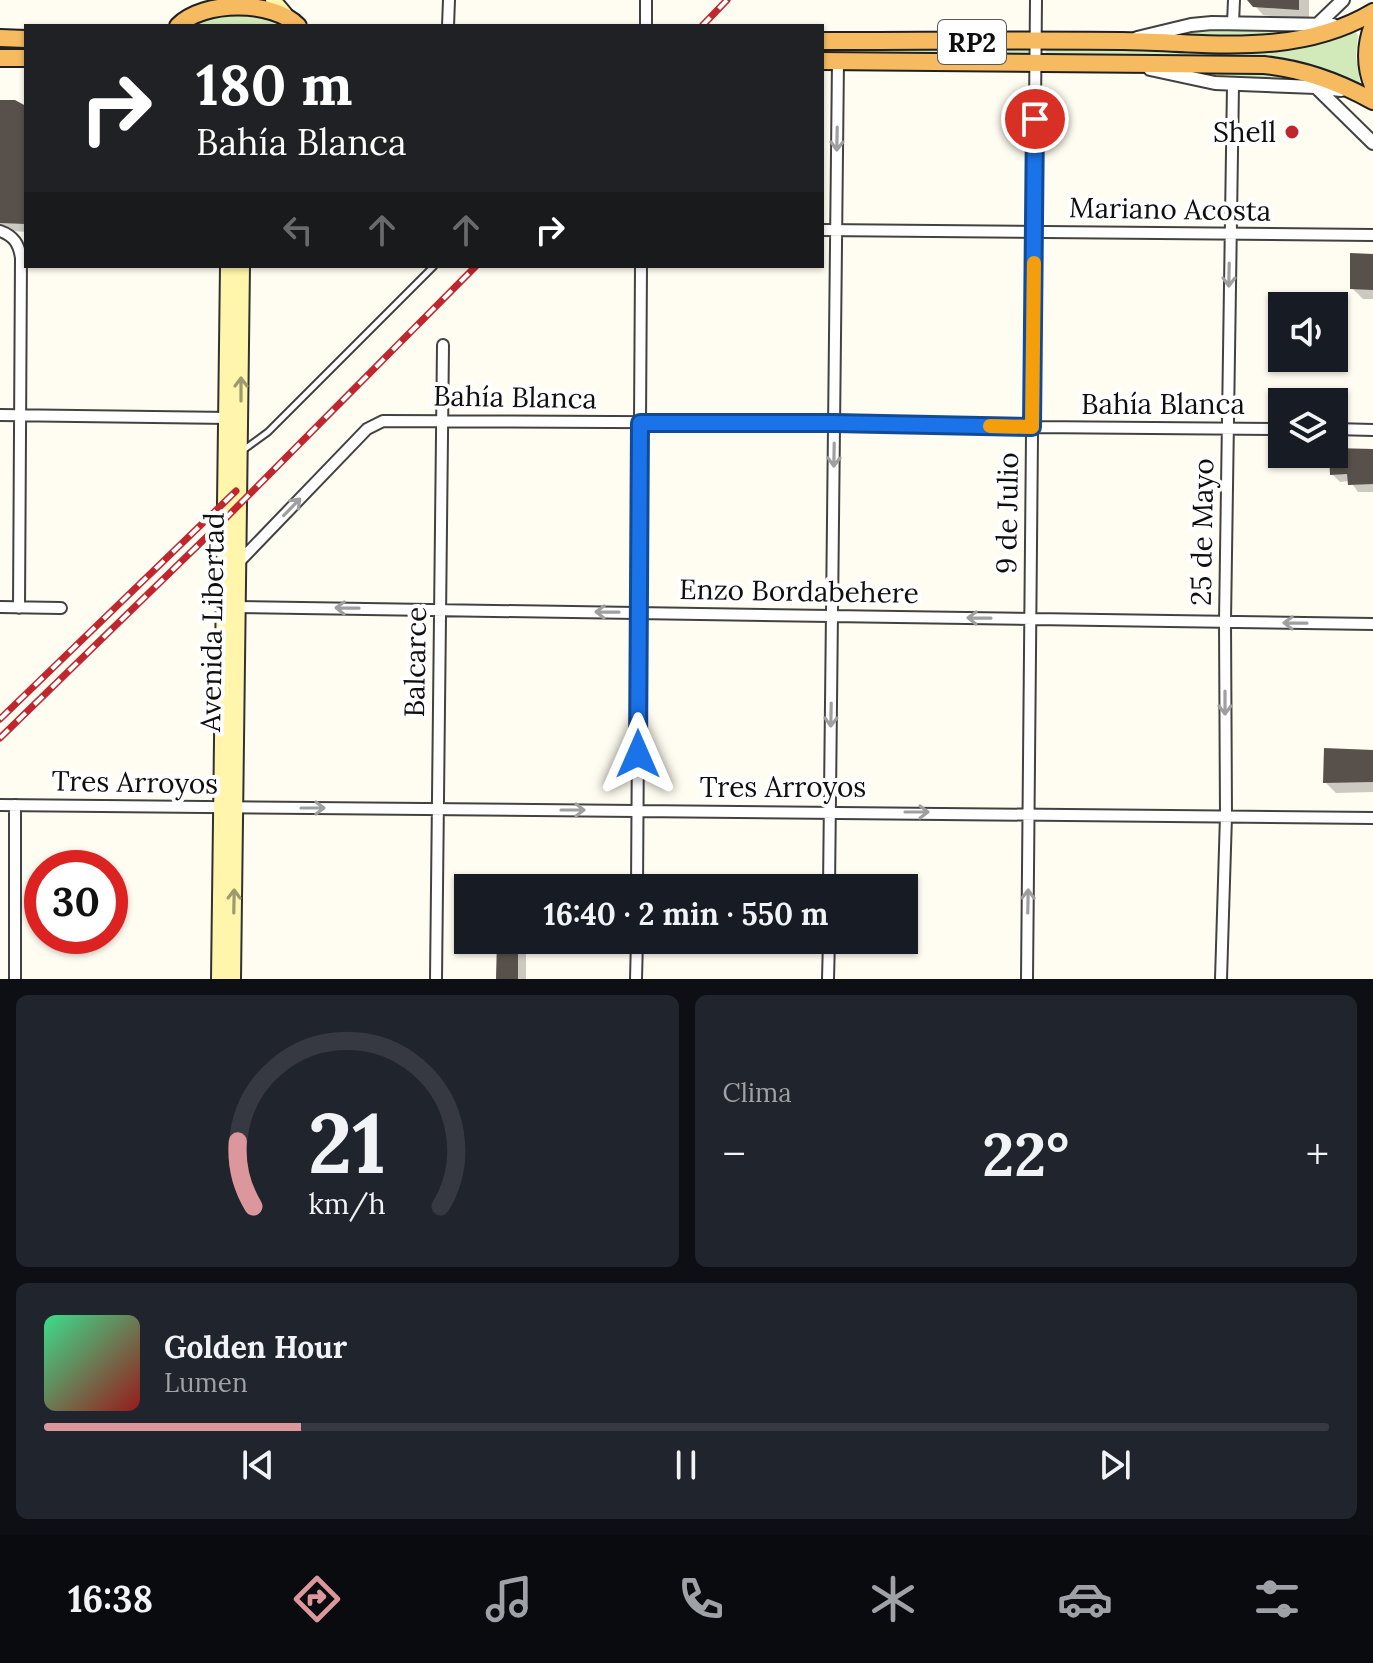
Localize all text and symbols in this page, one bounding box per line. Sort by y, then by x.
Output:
road number: RP2 [938,20,1006,64]
text: 180 m [196,49,353,120]
icon: right [64,56,168,160]
pin [1001,85,1069,153]
icon: arrive [1013,97,1057,141]
place label: Shell [1213,114,1276,150]
text: Bahía Blanca [196,119,407,165]
marker: Shell [1283,123,1301,141]
one-way arrow [829,125,845,152]
street label: Mariano Acosta [1069,189,1271,229]
icon: left [276,208,320,252]
icon: ahead [360,208,404,252]
icon: ahead [444,208,488,252]
icon: right [528,208,572,252]
one-way arrow [1221,261,1237,288]
map controls [1268,292,1348,468]
button: sound [1268,292,1348,372]
one-way arrow [234,376,249,403]
street label: Bahía Blanca [433,378,597,416]
street label: Bahía Blanca [1081,386,1245,422]
button: layers [1268,388,1348,468]
one-way arrow [826,441,841,468]
street label: 9 de Julio [988,452,1026,574]
street label: 25 de Mayo [1183,458,1221,606]
one-way arrow [282,498,301,517]
street label: Avenida Libertad [192,512,232,733]
street label: Enzo Bordabehere [679,571,919,611]
one-way arrow [334,600,361,616]
one-way arrow [594,604,621,620]
street label: Balcarce [396,606,434,718]
one-way arrow [966,610,993,625]
one-way arrow [1282,615,1309,630]
one-way arrow [1217,689,1233,716]
one-way arrow [823,701,839,728]
position arrow [596,712,680,796]
street label: Tres Arroyos [51,763,219,801]
street label: Tres Arroyos [700,769,866,805]
one-way arrow [299,800,326,815]
one-way arrow [559,802,586,817]
one-way arrow [903,804,930,820]
speed limit sign: 30 [24,850,128,954]
one-way arrow [226,888,242,915]
one-way arrow [1020,888,1035,915]
text: 16:40 · 2 min · 550 m [544,895,828,933]
text: Clima [723,1076,792,1109]
text: 21 [308,1089,386,1196]
text: 22° [982,1116,1069,1192]
text: − [723,1126,746,1182]
text: + [1306,1126,1329,1182]
text: km/h [309,1185,386,1222]
text: Golden Hour [164,1328,347,1366]
text: Lumen [164,1366,248,1399]
icon: previous [236,1443,280,1487]
icon: pause [664,1443,708,1487]
icon: next [1093,1443,1137,1487]
icon: directions [289,1571,345,1627]
icon: music [481,1571,537,1627]
icon: phone [673,1571,729,1627]
icon: climate [865,1571,921,1627]
icon: car [1057,1571,1113,1627]
icon: filters [1249,1571,1305,1627]
text: 16:38 [68,1576,153,1622]

